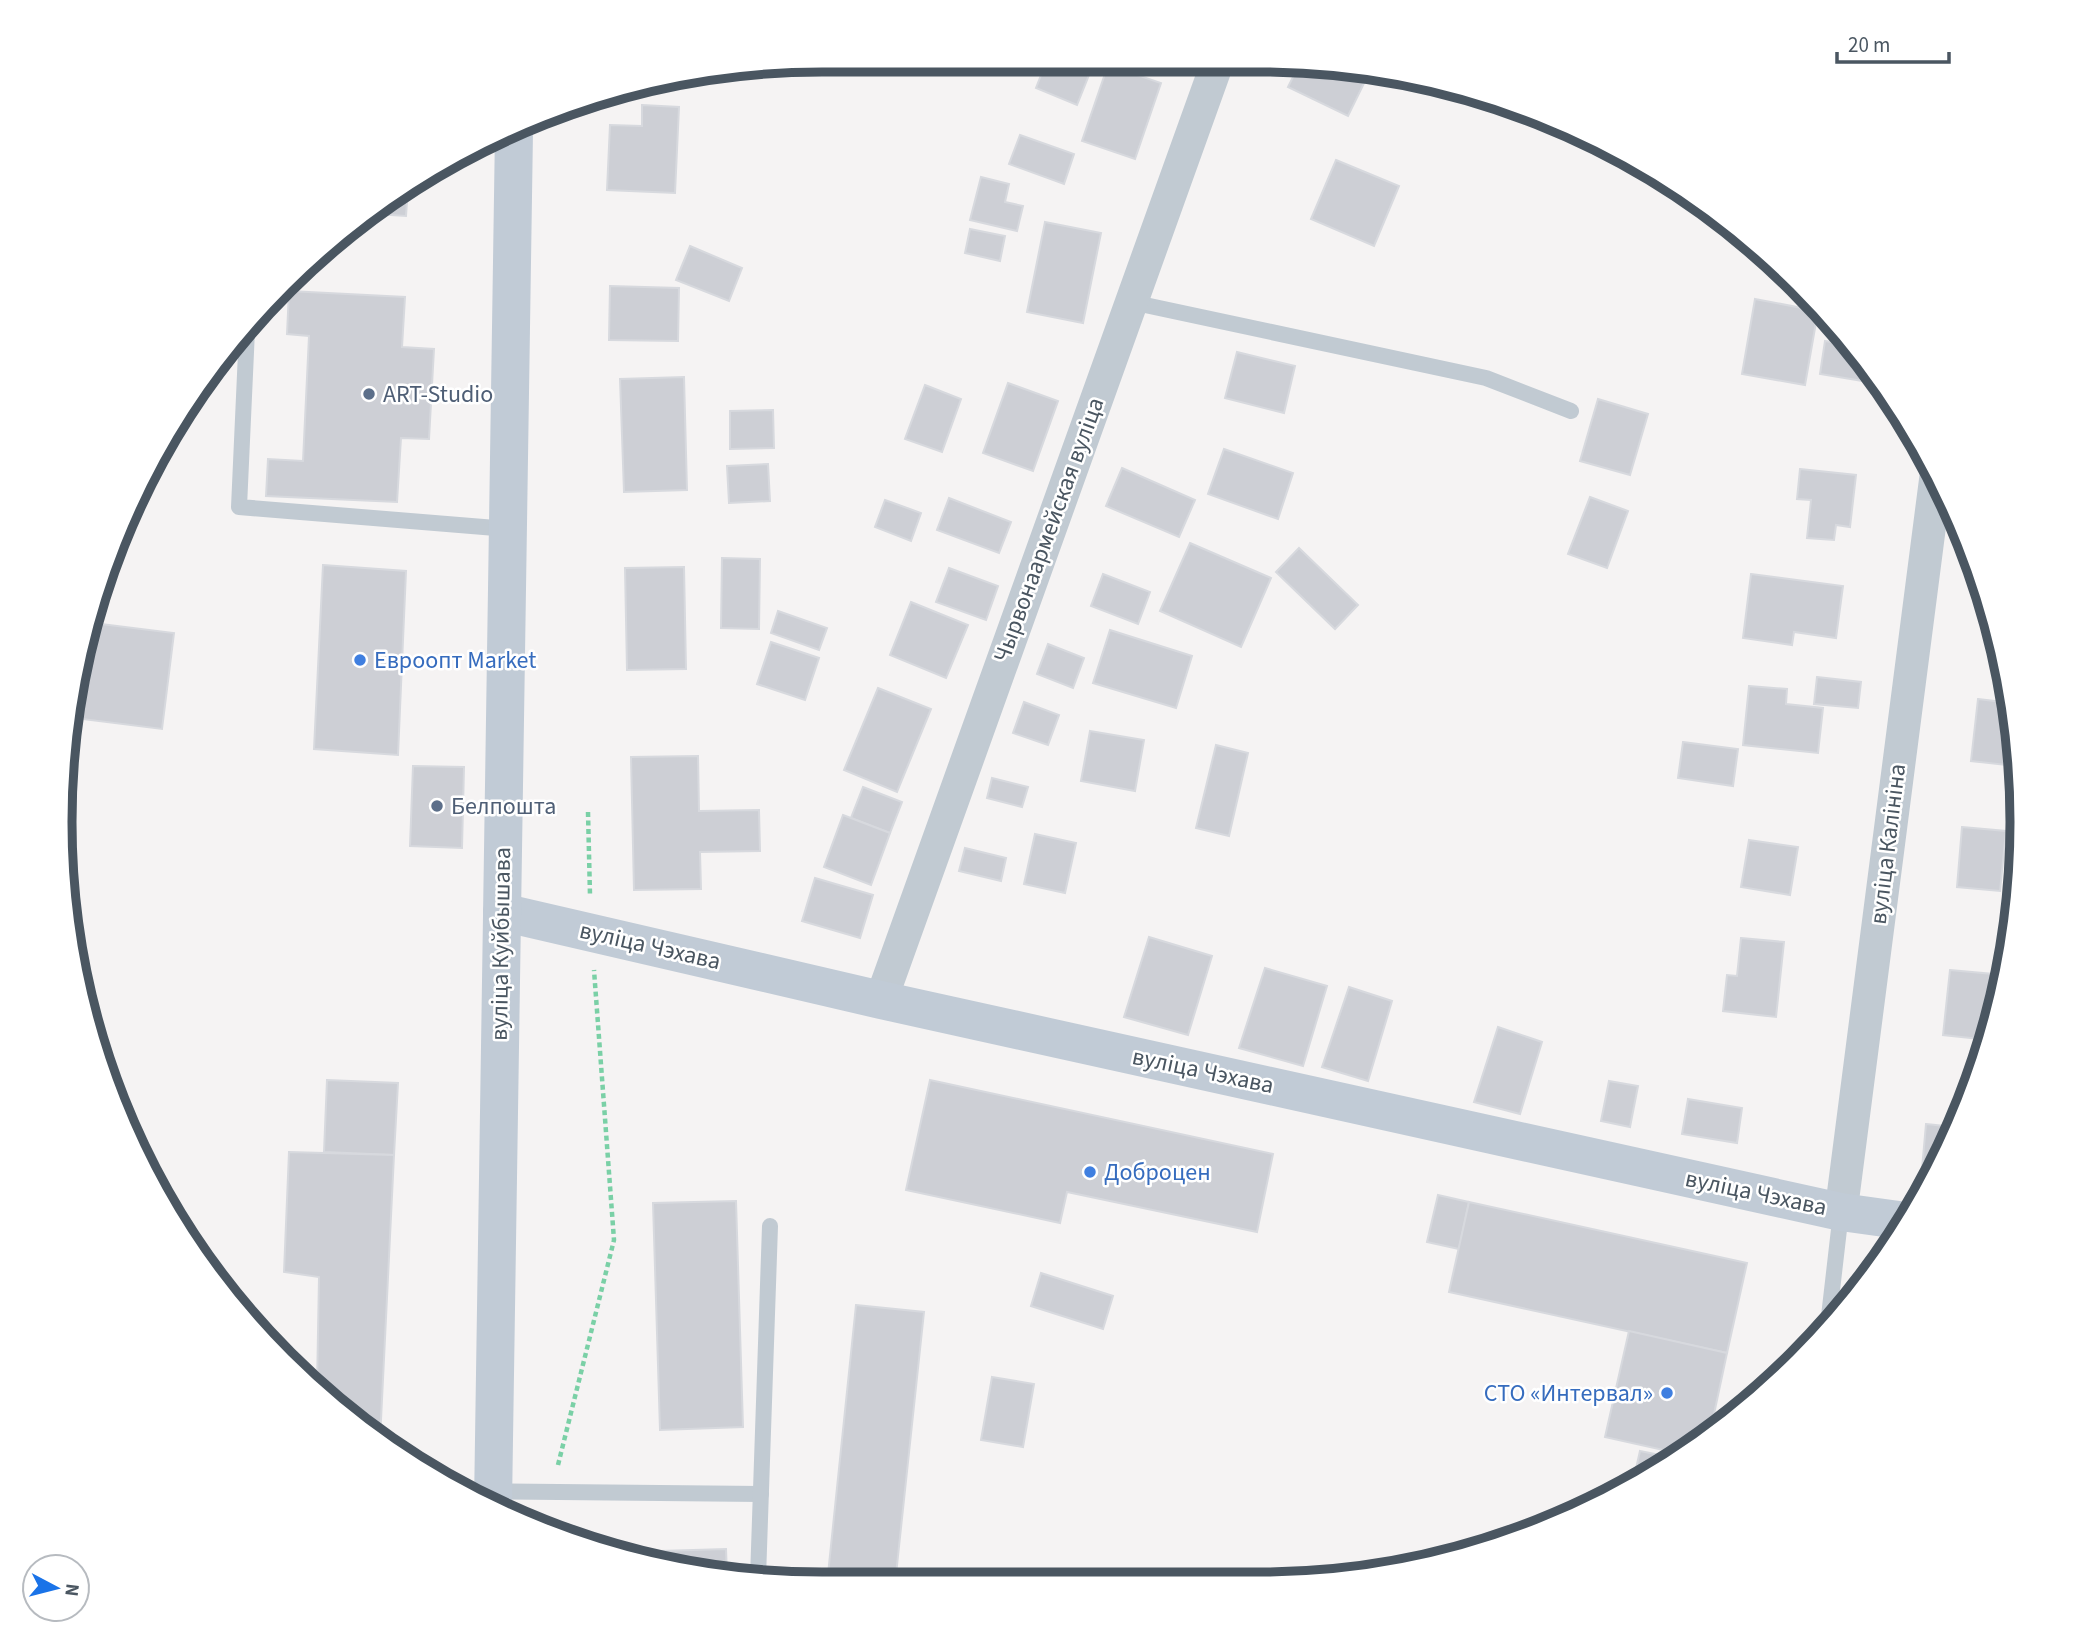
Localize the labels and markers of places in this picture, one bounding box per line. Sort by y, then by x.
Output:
place label: ART-Studio [383,377,493,412]
marker: ART-Studio [361,386,377,402]
place label: Евроопт Market [374,643,536,678]
marker: Евроопт Market [352,652,368,668]
place label: Белпошта [451,789,556,824]
marker: Белпошта [429,798,445,814]
place label: Доброцен [1104,1155,1211,1190]
marker: Доброцен [1082,1164,1098,1180]
place label: СТО «Интервал» [1484,1376,1653,1411]
marker: СТО «Интервал» [1659,1385,1675,1401]

